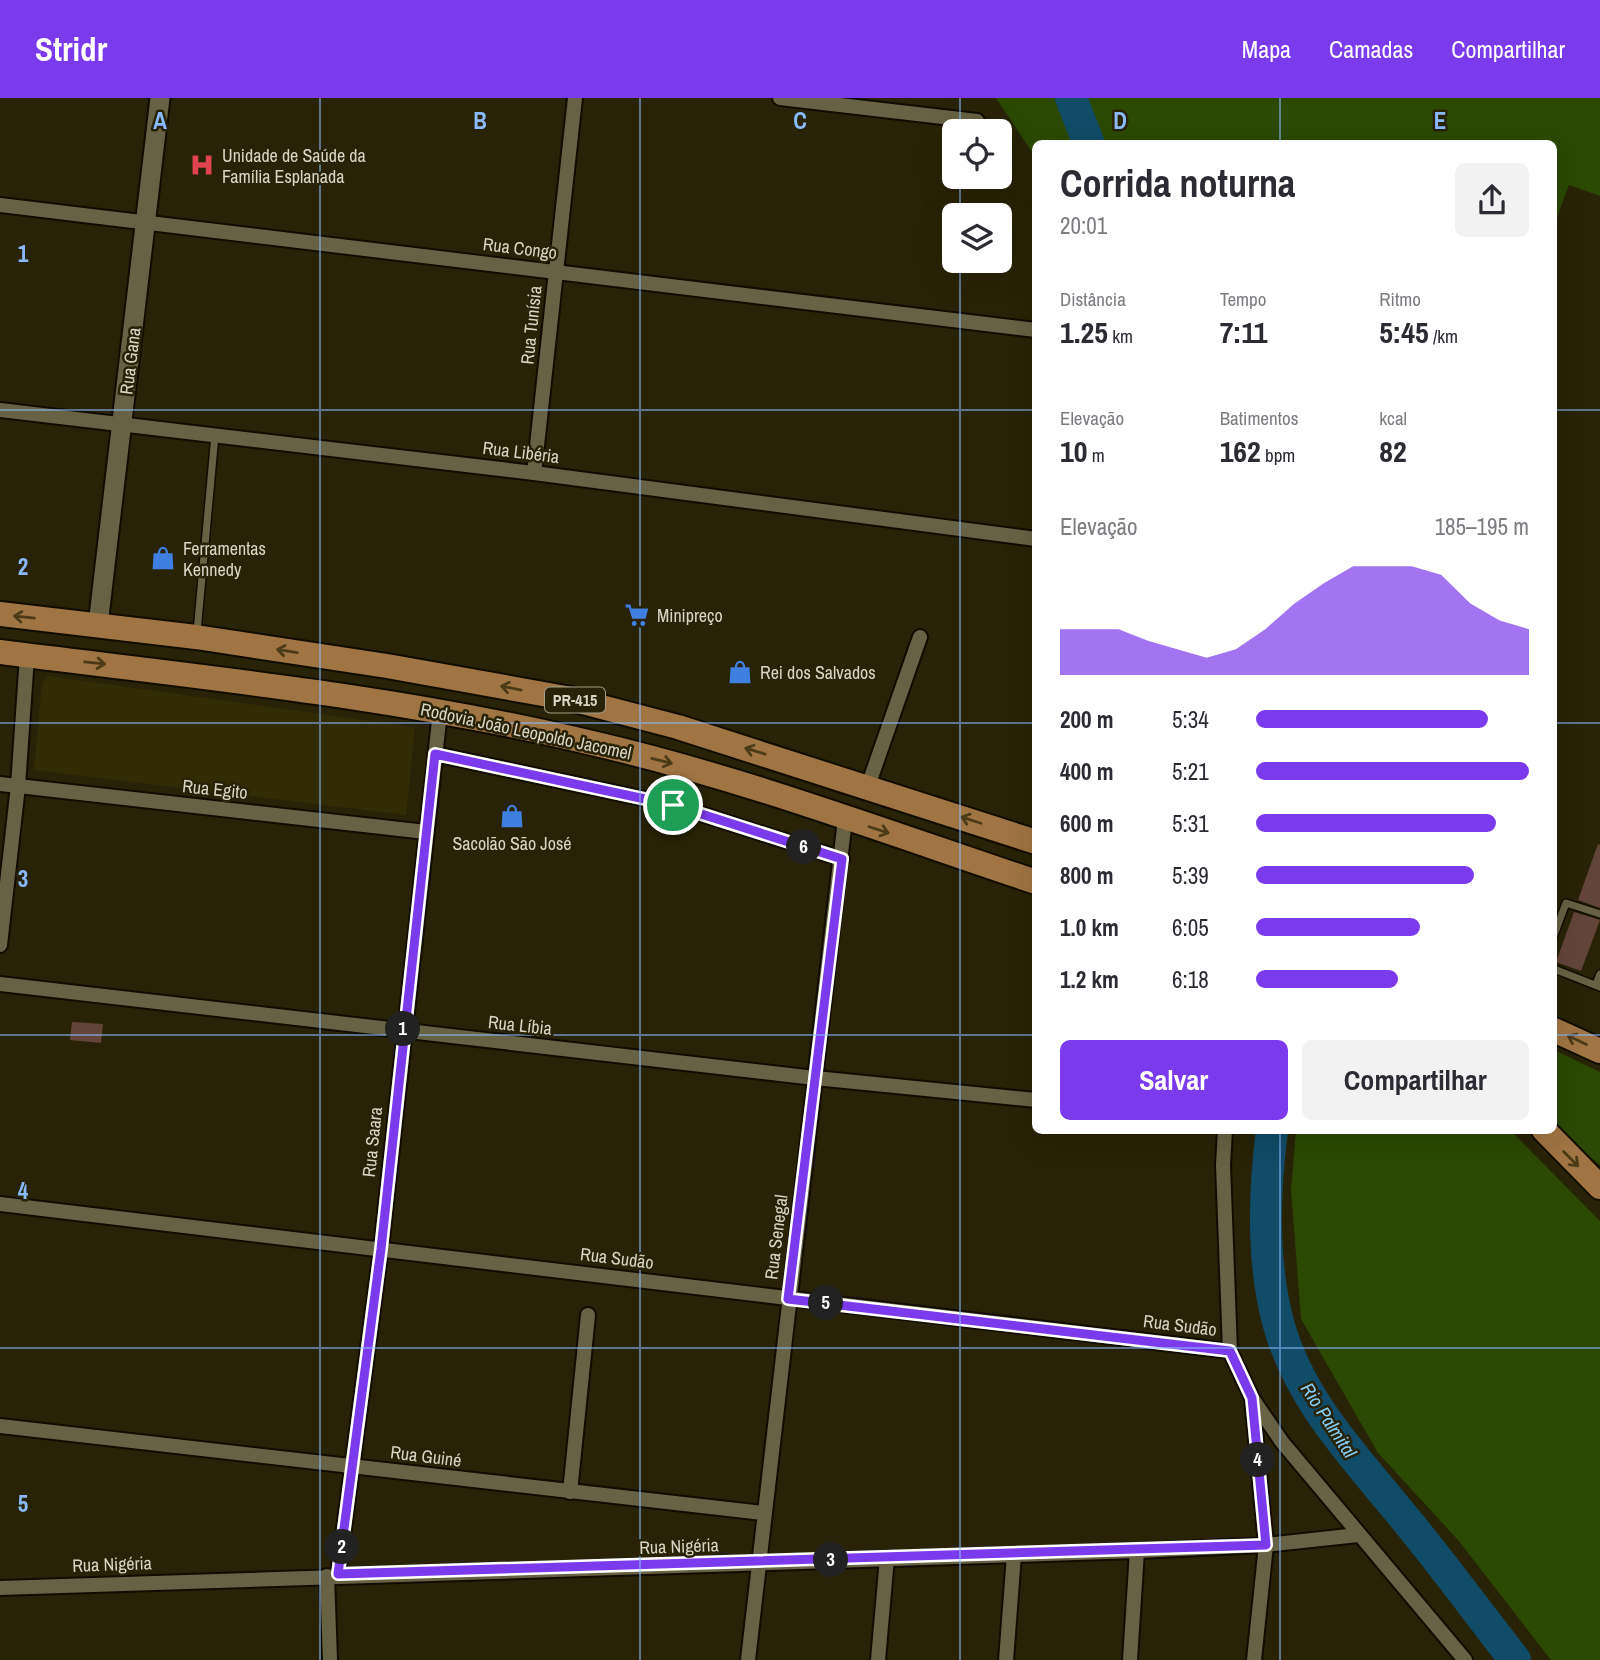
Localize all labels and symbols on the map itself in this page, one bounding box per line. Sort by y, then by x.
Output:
text: A [153,105,167,136]
text: B [473,105,487,136]
text: C [793,105,807,136]
text: D [1113,105,1127,136]
text: E [1434,105,1446,136]
place label: Unidade de Saúde da Família Esplanada [222,143,366,189]
hospital icon: Unidade de Saúde da Família Esplanada [188,151,216,179]
street label: Rua Congo [481,231,559,265]
text: 1 [18,238,29,269]
street label: Rua Tunísia [514,284,548,366]
street label: Rua Gana [113,326,147,396]
street label: Rua Libéria [481,435,561,469]
place label: Ferramentas Kennedy [183,536,266,582]
shop icon: Ferramentas Kennedy [149,544,177,572]
text: 2 [18,551,28,582]
supermarket icon: Minipreço [623,601,651,629]
place label: Minipreço [657,603,723,628]
one-way arrow [14,610,36,623]
one-way arrow [276,644,298,657]
one-way arrow [83,657,105,670]
shop icon: Rei dos Salvados [726,658,754,686]
place label: Rei dos Salvados [760,660,876,685]
one-way arrow [500,681,523,694]
road number: PR-415 [545,688,605,712]
street label: Rodovia João Leopoldo Jacomel [418,696,634,766]
one-way arrow [744,743,766,756]
one-way arrow [650,755,673,768]
street label: Rua Egito [181,773,249,805]
pin [643,775,703,835]
shop icon: Sacolão São José [498,802,526,830]
one-way arrow [961,813,983,826]
one-way arrow [867,825,889,837]
pin: 6 [786,830,822,864]
place label: Sacolão São José [453,831,571,856]
text: 3 [18,863,28,894]
street label: Rua Líbia [487,1009,553,1041]
pin: 1 [386,1012,420,1046]
one-way arrow [1567,1033,1588,1046]
street label: Rua Saara [356,1106,388,1178]
one-way arrow [1563,1151,1580,1168]
text: 4 [18,1175,29,1206]
street label: Rua Senegal [758,1193,794,1281]
street label: Rua Sudão [579,1241,655,1275]
pin: 5 [808,1286,844,1320]
street label: Rua Sudão [1142,1308,1218,1342]
water label: Rio Palmital [1295,1377,1363,1463]
street label: Rua Guiné [389,1439,463,1473]
pin: 4 [1240,1442,1276,1478]
text: 5 [18,1488,28,1519]
pin: 2 [324,1530,360,1564]
street label: Rua Nigéria [639,1532,719,1560]
pin: 3 [814,1542,848,1578]
street label: Rua Nigéria [72,1550,152,1578]

